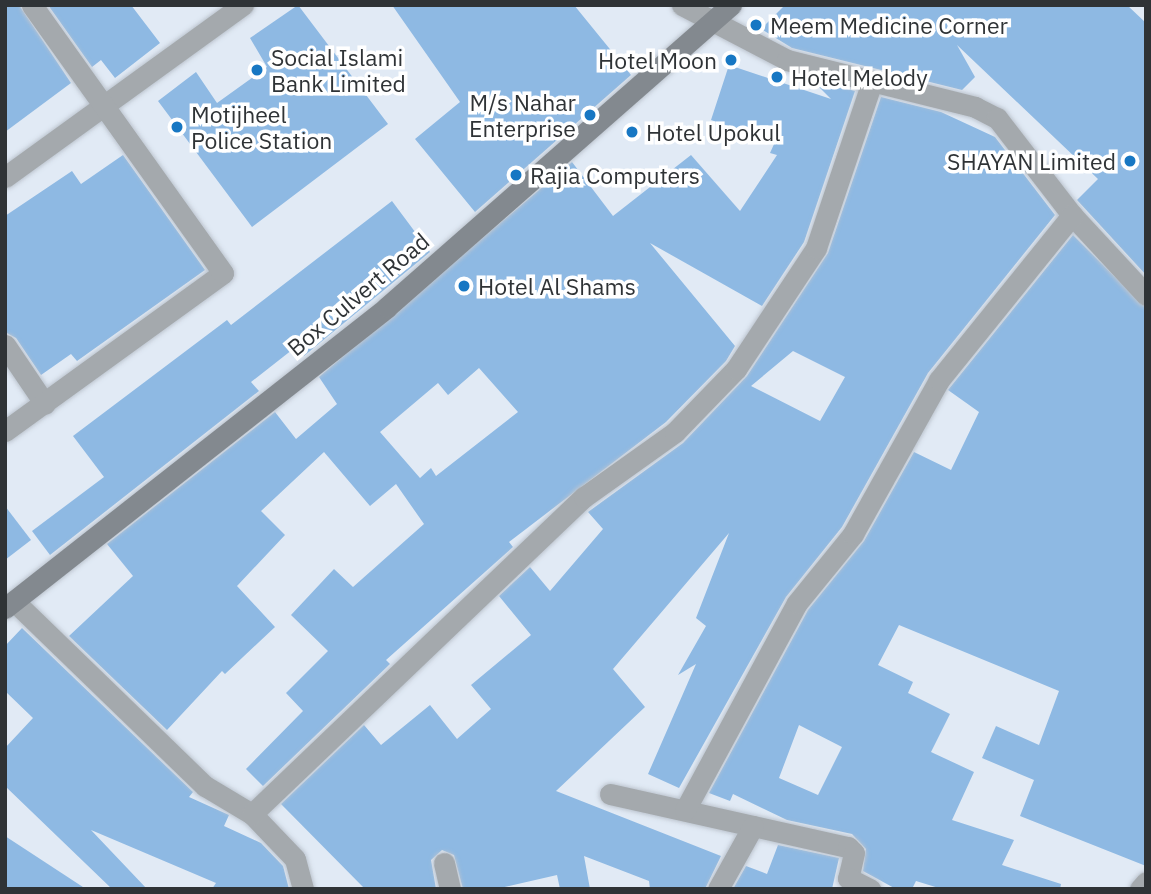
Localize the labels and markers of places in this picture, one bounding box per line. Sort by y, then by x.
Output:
place label: Meem Medicine Corner [770,11,1008,39]
marker: Meem Medicine Corner [748,17,764,33]
place label: Social Islami Bank Limited [271,43,406,97]
place label: Hotel Moon [598,46,717,74]
marker: Hotel Moon [723,52,739,68]
marker: Social Islami Bank Limited [249,62,265,78]
place label: Hotel Melody [791,63,928,91]
marker: Hotel Melody [769,69,785,85]
place label: M/s Nahar Enterprise [469,88,576,142]
place label: Motijheel Police Station [191,100,332,154]
marker: M/s Nahar Enterprise [582,107,598,123]
place label: Hotel Upokul [646,118,780,146]
marker: Motijheel Police Station [169,119,185,135]
marker: Hotel Upokul [624,124,640,140]
place label: SHAYAN Limited [947,147,1116,175]
marker: SHAYAN Limited [1122,153,1138,169]
place label: Rajia Computers [530,161,700,189]
marker: Rajia Computers [508,167,524,183]
place label: Hotel Al Shams [478,272,636,300]
marker: Hotel Al Shams [456,278,472,294]

